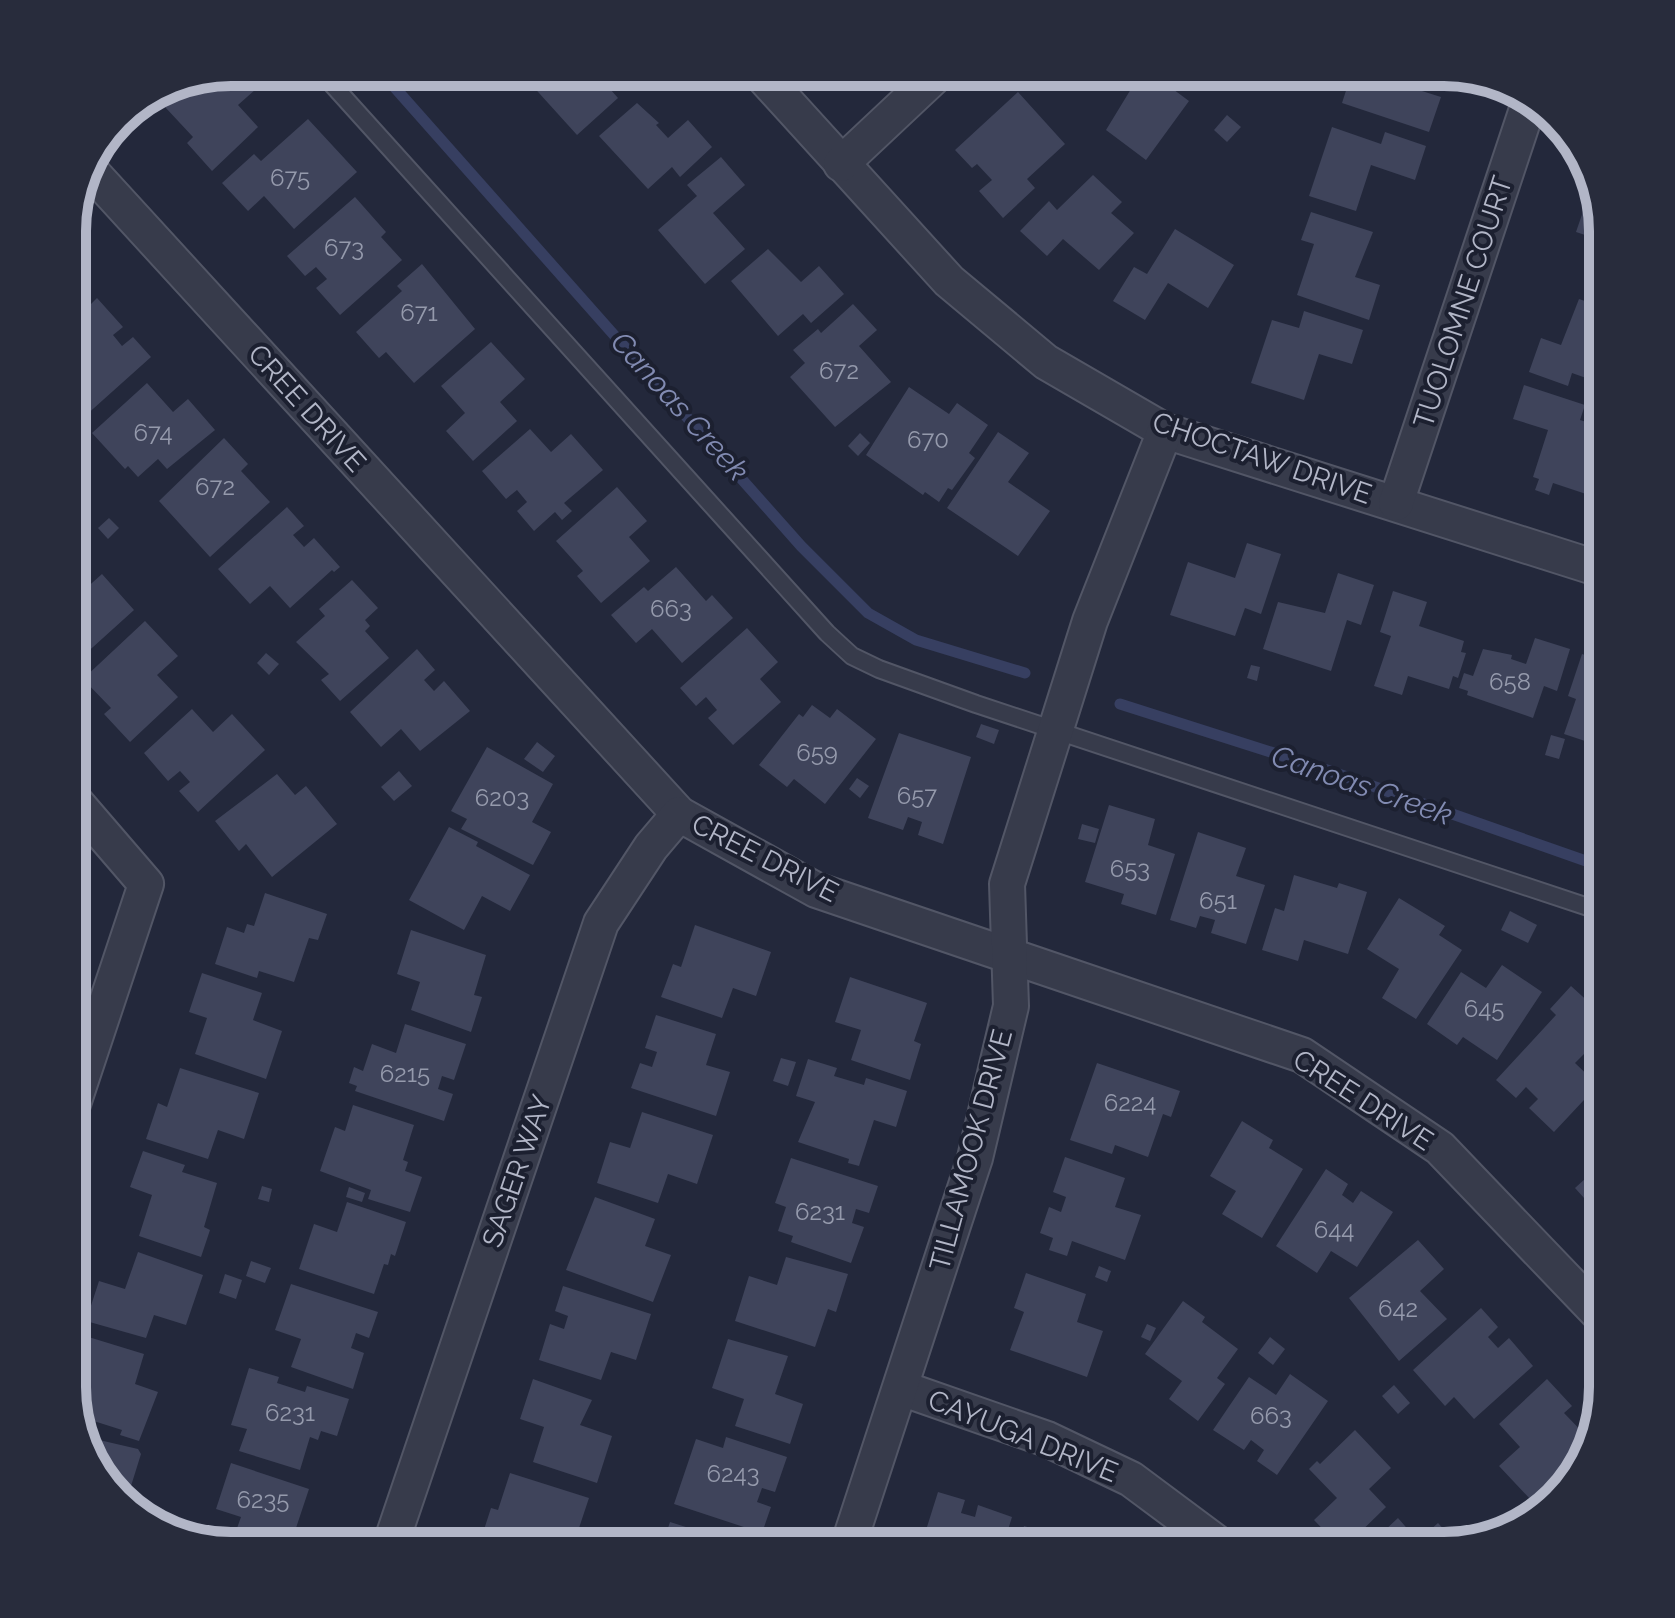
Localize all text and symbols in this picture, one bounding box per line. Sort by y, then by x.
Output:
house number: 675 [270,163,310,192]
street label: TUOLOMNE COURT [1407,172,1519,432]
house number: 673 [324,233,364,262]
house number: 671 [400,298,438,327]
water label: Canoas Creek [604,324,756,488]
street label: CREE DRIVE [241,337,373,479]
house number: 672 [819,356,859,385]
street label: CHOCTAW DRIVE [1148,405,1376,511]
house number: 674 [133,418,173,447]
house number: 670 [907,425,949,454]
house number: 672 [195,472,235,501]
house number: 663 [650,594,692,623]
house number: 658 [1489,667,1531,696]
house number: 659 [796,738,838,767]
water label: Canoas Creek [1267,738,1457,832]
house number: 657 [897,781,937,810]
house number: 6203 [475,783,529,812]
street label: CREE DRIVE [686,807,844,909]
house number: 653 [1110,854,1150,883]
house number: 651 [1199,886,1237,915]
house number: 645 [1464,994,1504,1023]
street label: TILLAMOOK DRIVE [923,1026,1019,1274]
street label: CREE DRIVE [1287,1043,1439,1157]
house number: 6215 [380,1059,430,1088]
house number: 6224 [1104,1088,1156,1117]
street label: SAGER WAY [476,1090,558,1252]
house number: 6231 [795,1197,845,1226]
house number: 644 [1314,1215,1354,1244]
house number: 642 [1378,1294,1418,1323]
street label: CAYUGA DRIVE [923,1383,1123,1489]
house number: 6231 [265,1398,315,1427]
house number: 663 [1250,1401,1292,1430]
house number: 6243 [707,1459,759,1488]
house number: 6235 [237,1485,289,1514]

